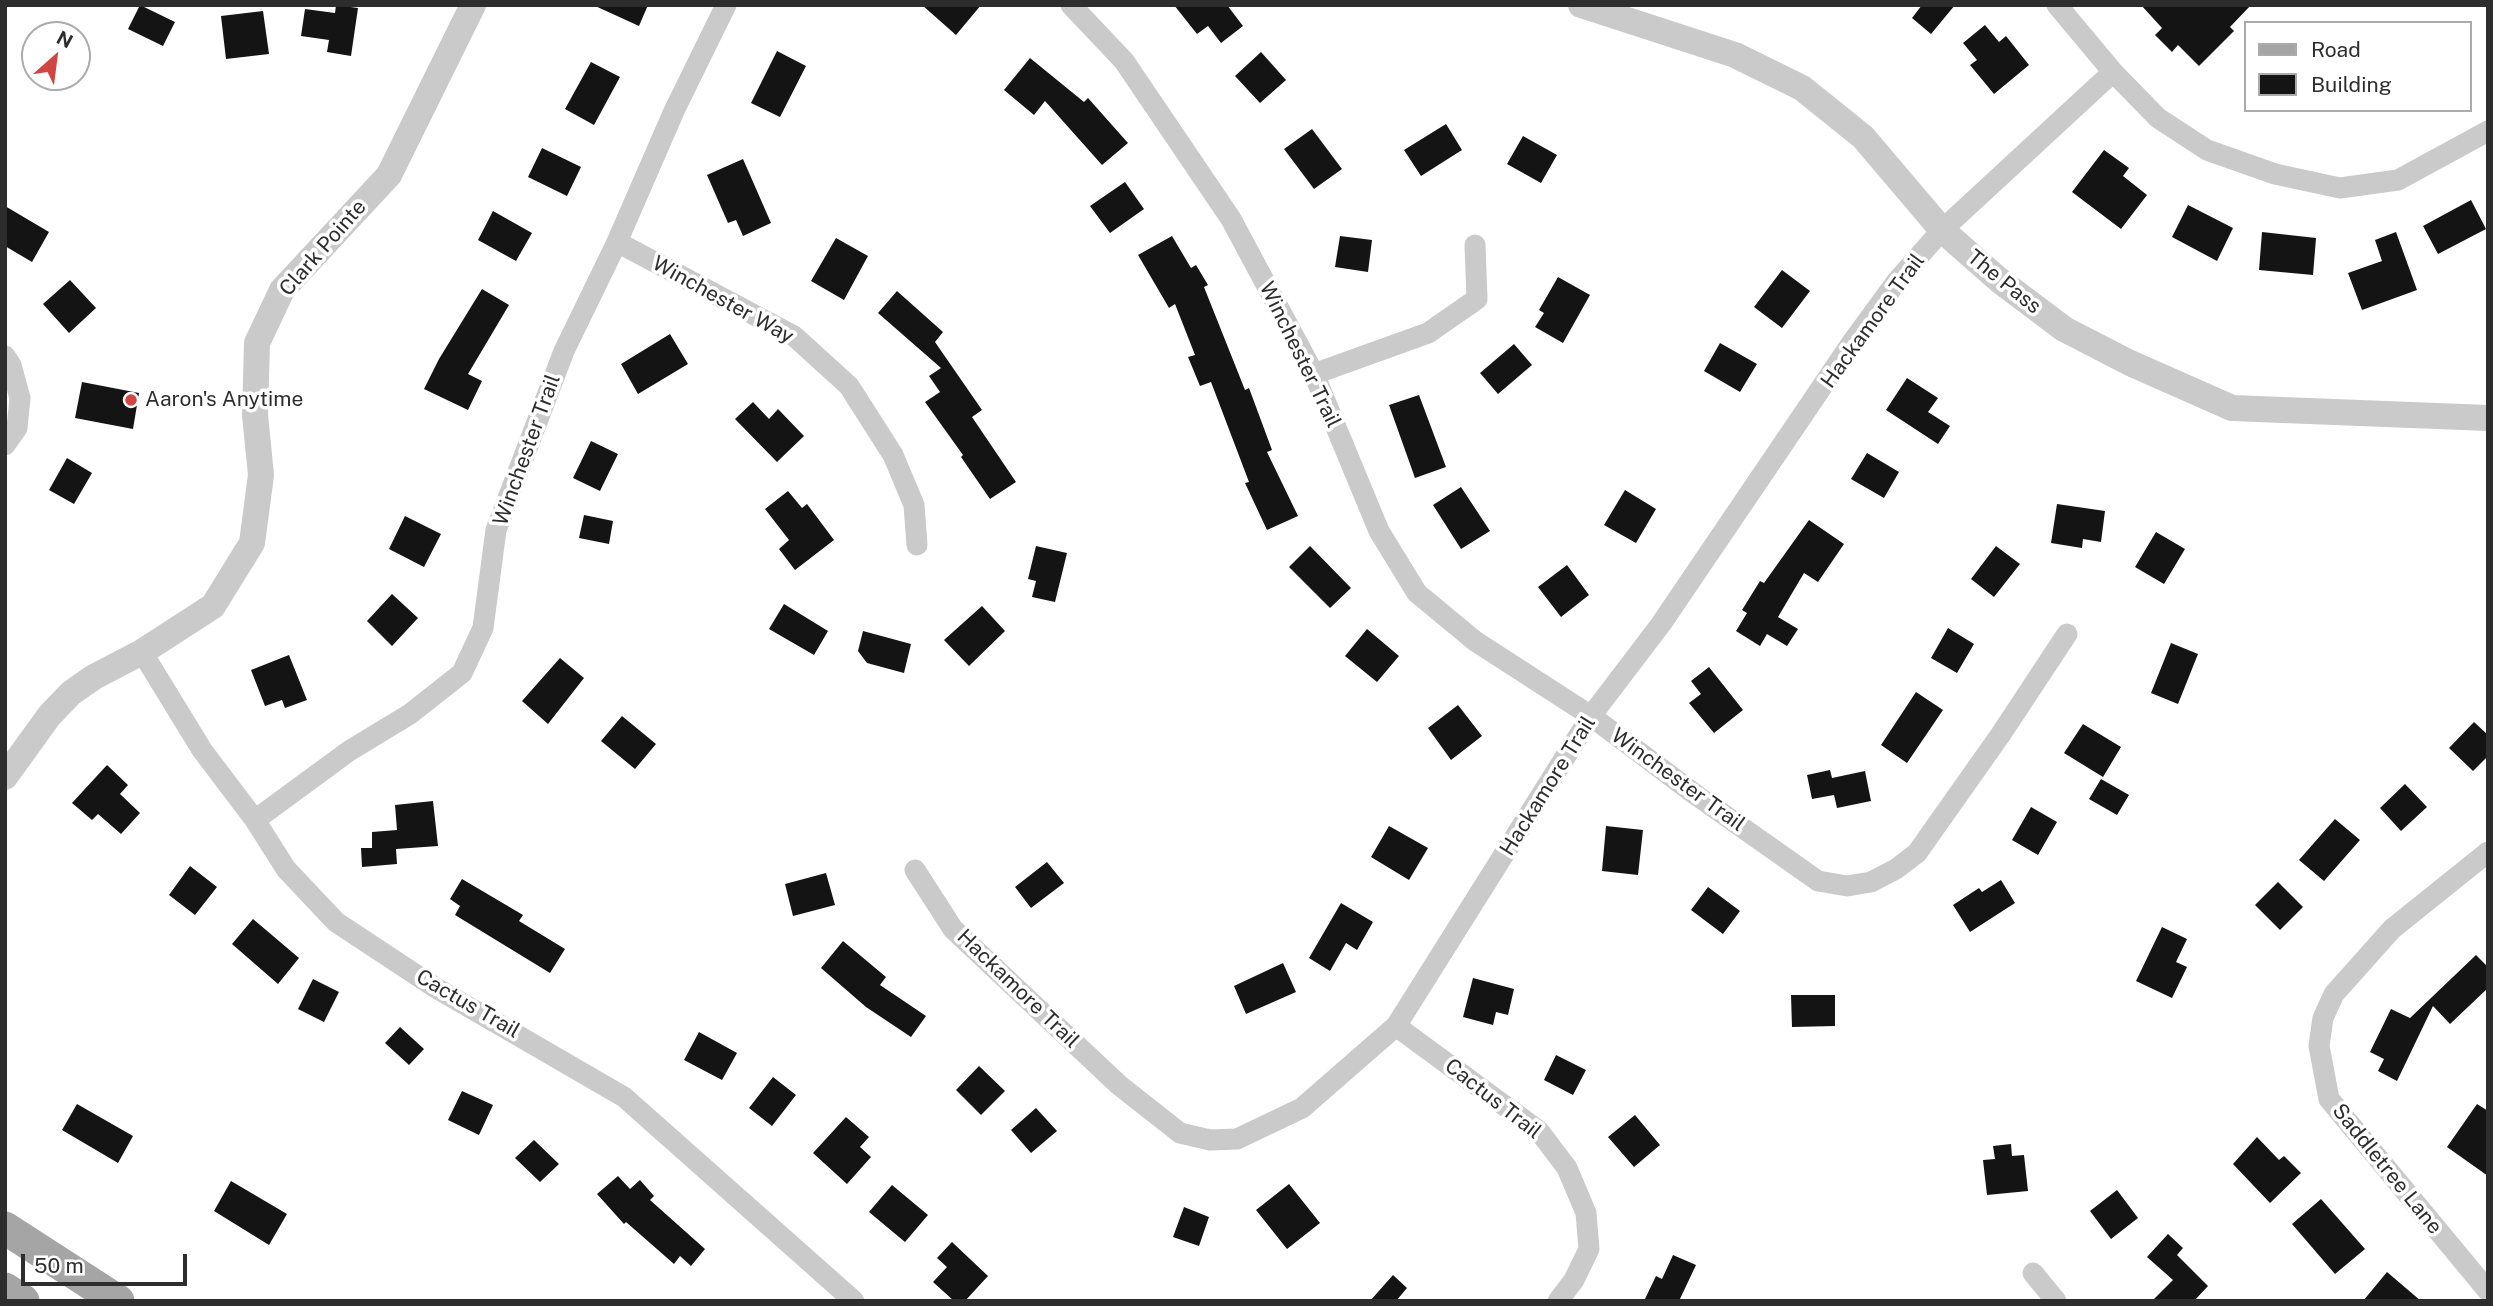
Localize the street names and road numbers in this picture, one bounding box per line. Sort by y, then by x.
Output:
street label: Clark Pointe [274,195,372,301]
street label: The Pass [1962,245,2046,319]
street label: Hackamore Trail [1816,249,1930,393]
street label: Winchester Way [648,251,798,349]
street label: Winchester Trail [1254,278,1346,432]
street label: Winchester Trail [488,371,566,529]
street label: Hackamore Trail [1495,711,1601,861]
street label: Winchester Trail [1606,723,1750,837]
street label: Hackamore Trail [952,924,1084,1054]
street label: Cactus Trail [412,964,524,1044]
street label: Cactus Trail [1440,1053,1546,1145]
street label: Saddletree Lane [2327,1099,2447,1239]

